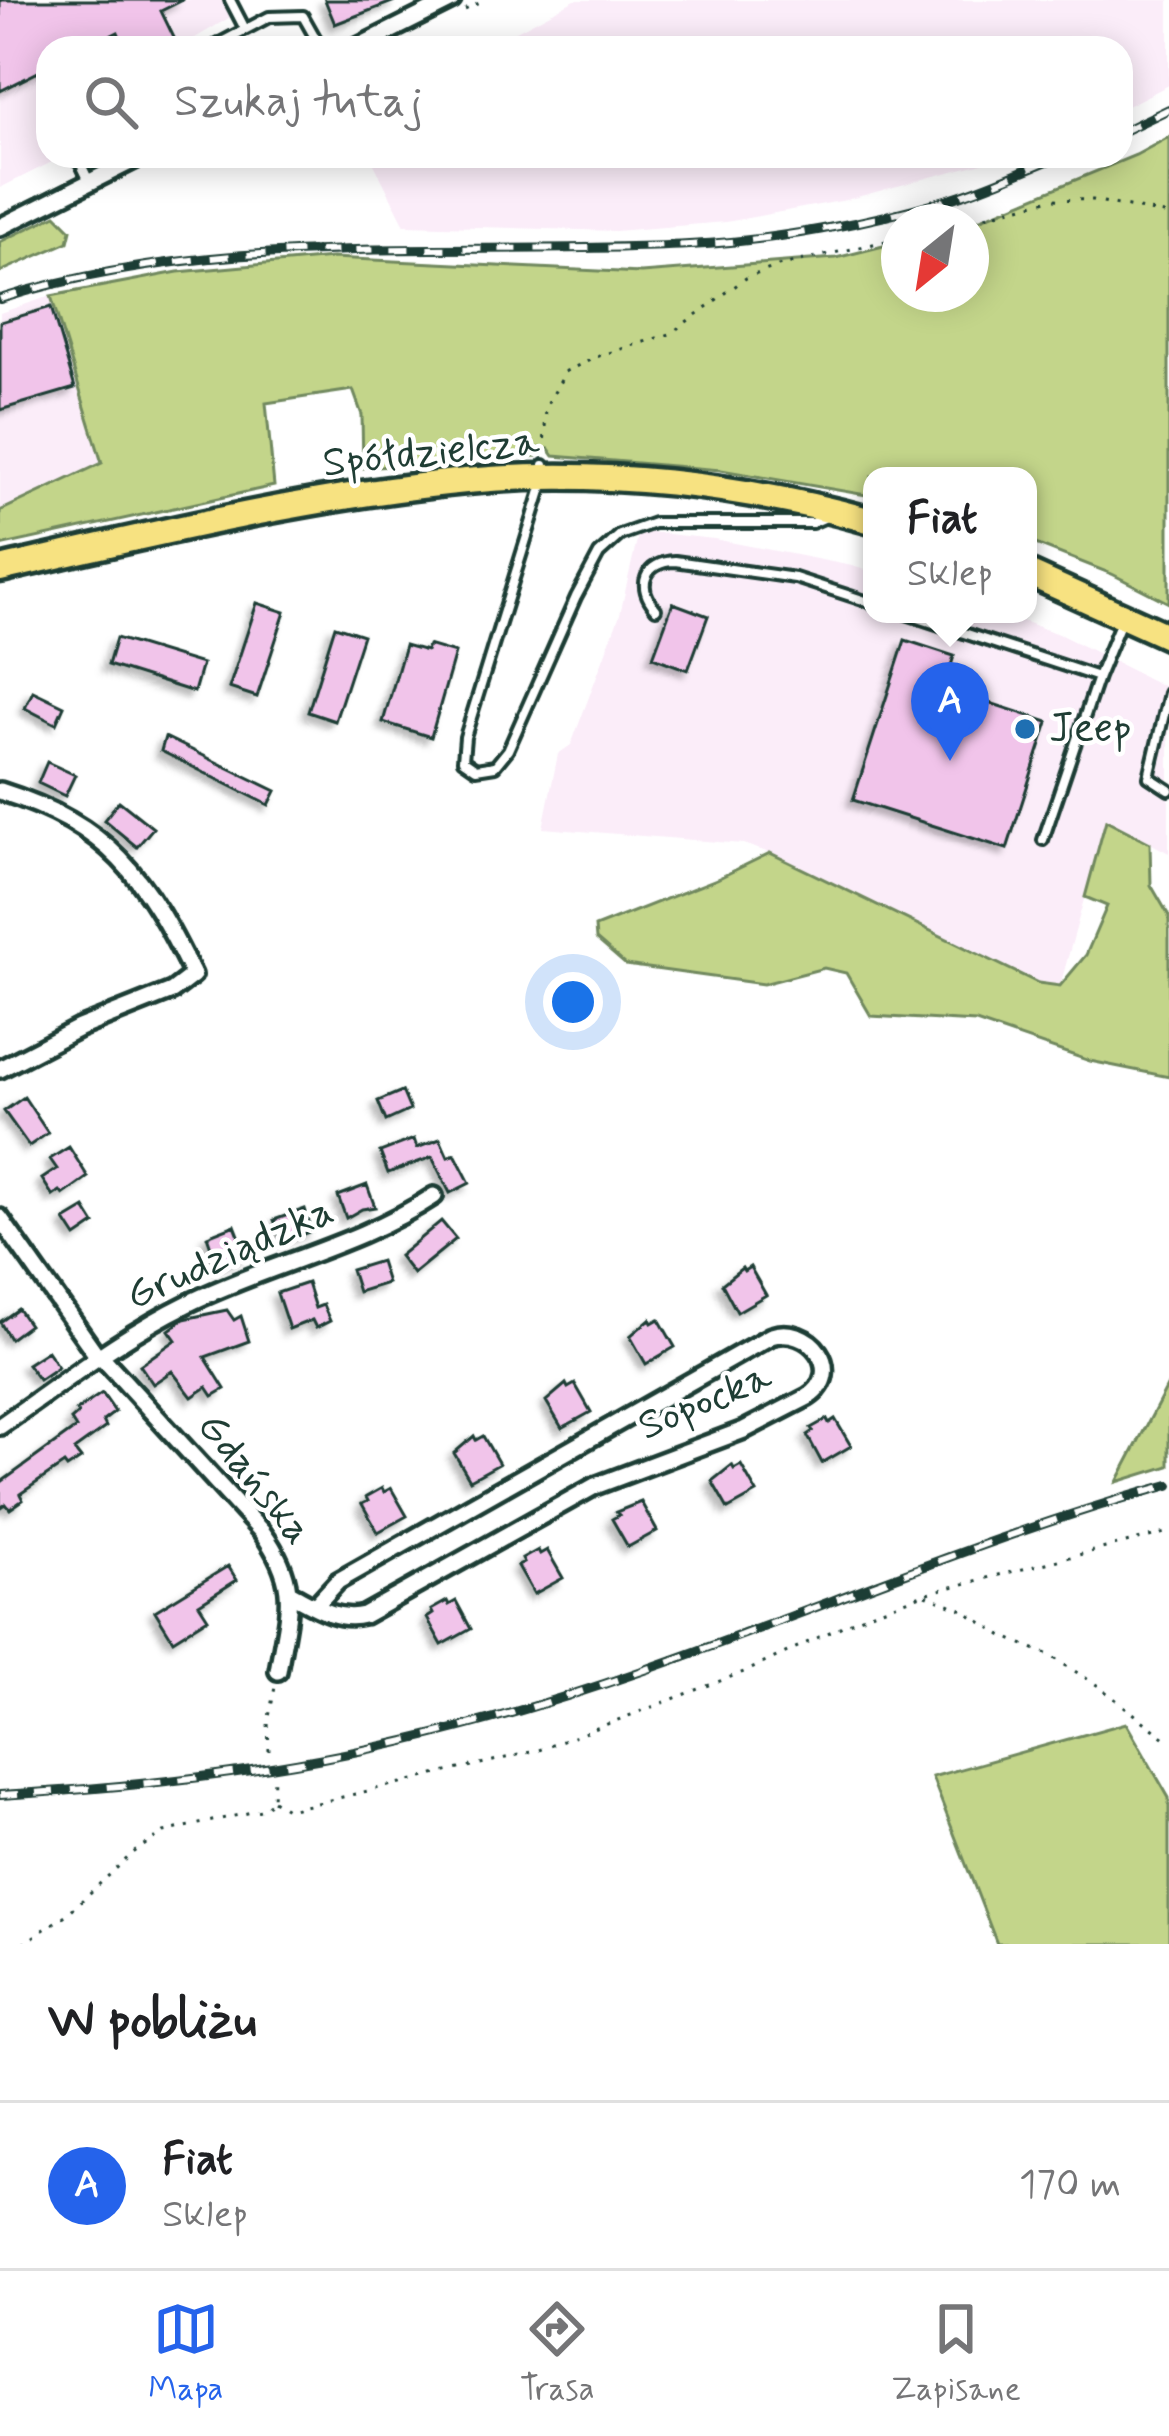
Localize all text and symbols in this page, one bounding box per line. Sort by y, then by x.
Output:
search box [36,36,1133,168]
icon: search [78,69,144,135]
text: Szukaj tutaj [174,73,423,132]
north arrow [881,204,989,312]
street label: Spółdzielcza [320,414,543,492]
popup [863,467,1037,623]
text: Fiat [907,490,978,549]
text: Sklep [907,549,993,600]
pin: A [911,662,989,761]
place label: Jeep [1049,702,1131,757]
marker: Jeep [1012,716,1038,742]
your location [543,972,603,1032]
street label: Grudziądzka [118,1184,342,1324]
street label: Sopocka [630,1349,781,1455]
street label: Gdańska [184,1401,324,1557]
text: W pobliżu [48,1989,256,2055]
text: Fiat [162,2131,233,2190]
text: A [74,2160,100,2211]
text: 170 m [1019,2160,1121,2211]
text: Sklep [162,2190,248,2241]
tab: Mapa [148,2296,223,2412]
tab: Trasa [520,2296,595,2412]
tab: Zapisane [891,2296,1021,2412]

